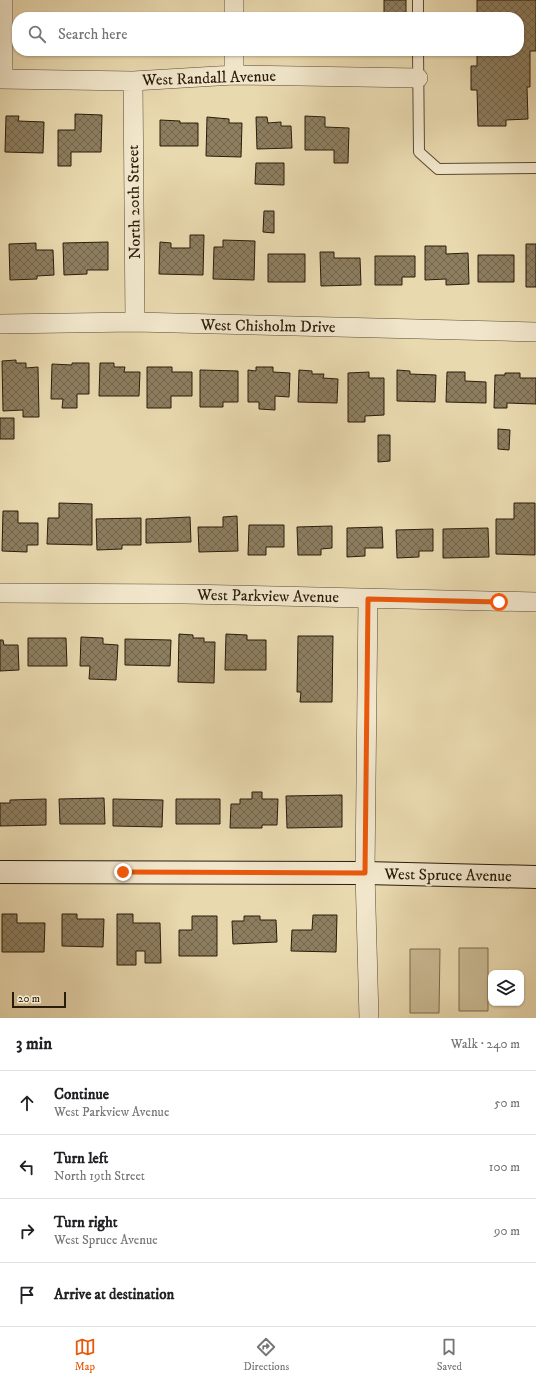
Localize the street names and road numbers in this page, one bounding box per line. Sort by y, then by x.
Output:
street label: West Randall Avenue [141,66,277,90]
street label: North 20th Street [123,144,145,260]
street label: West Chisholm Drive [199,315,336,337]
street label: West Parkview Avenue [196,585,339,607]
street label: West Spruce Avenue [383,864,512,886]

